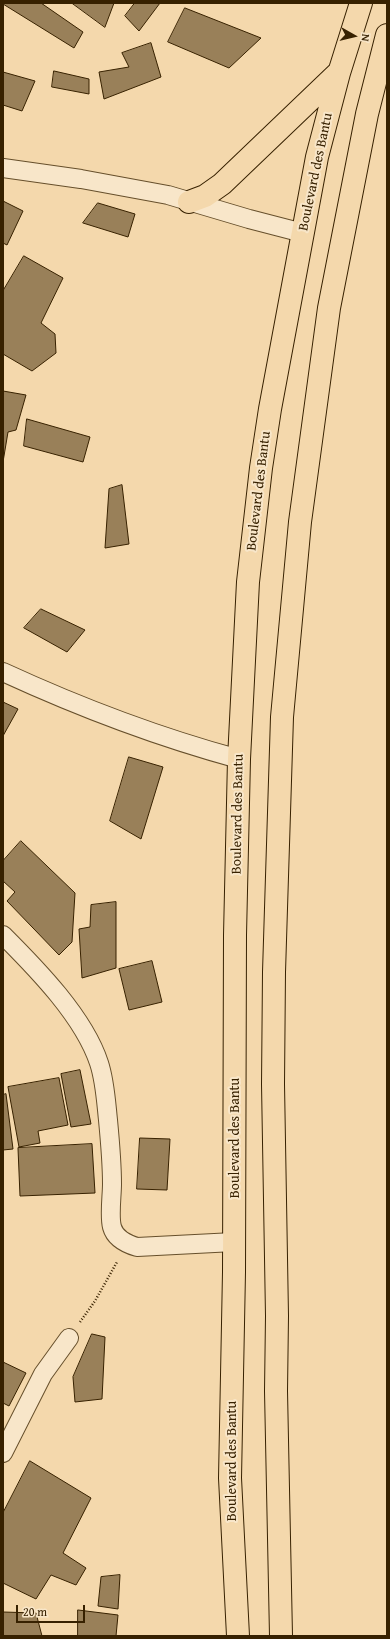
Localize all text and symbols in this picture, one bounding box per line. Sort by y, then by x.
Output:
north arrow [334,16,374,56]
text: N [357,33,374,42]
street label: Boulevard des Bantu [295,111,337,233]
street label: Boulevard des Bantu [243,430,275,552]
street label: Boulevard des Bantu [229,754,247,874]
street label: Boulevard des Bantu [227,1078,243,1198]
street label: Boulevard des Bantu [224,1401,240,1521]
scale bar [18,1597,87,1623]
text: 20 m [23,1603,47,1620]

